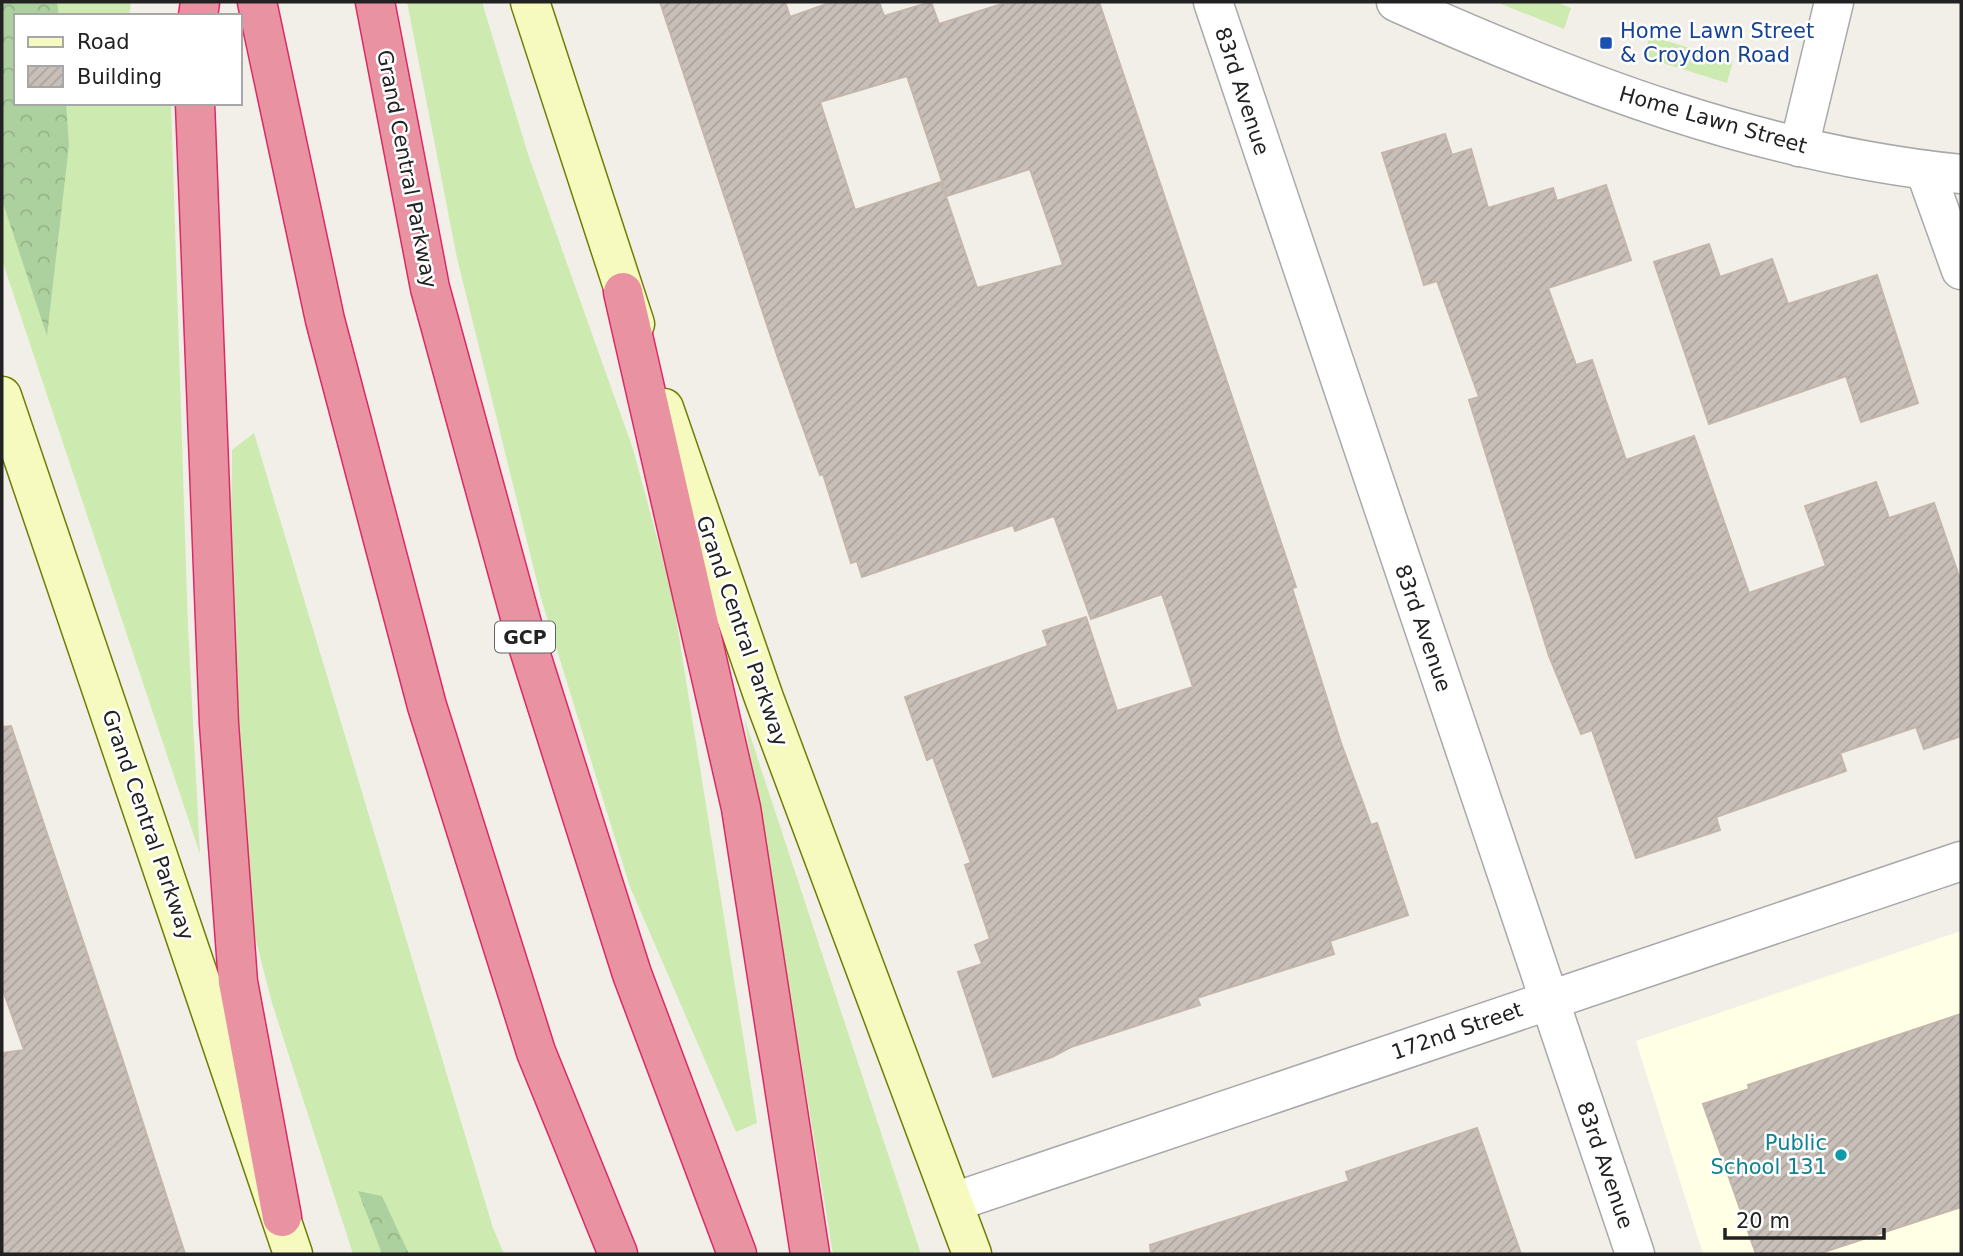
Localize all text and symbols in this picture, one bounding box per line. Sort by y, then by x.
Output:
legend [14,14,242,105]
place label: Home Lawn Street & Croydon Road [1620,19,1814,67]
street label: 83rd Avenue [1210,24,1274,158]
text: Road [77,30,130,54]
marker: Home Lawn Street & Croydon Road [1598,35,1614,51]
street label: Grand Central Parkway [372,48,442,290]
text: Building [77,65,162,89]
street label: Home Lawn Street [1616,82,1810,158]
street label: Grand Central Parkway [691,513,793,749]
street label: 83rd Avenue [1390,561,1456,695]
road number: GCP [495,622,555,652]
street label: Grand Central Parkway [97,707,199,943]
street label: 172nd Street [1388,997,1526,1065]
street label: 83rd Avenue [1572,1098,1638,1232]
place label: Public School 131 [1711,1131,1827,1179]
marker: Public School 131 [1833,1147,1849,1163]
scale bar [1725,1196,1884,1240]
text: 20 m [1736,1209,1790,1233]

